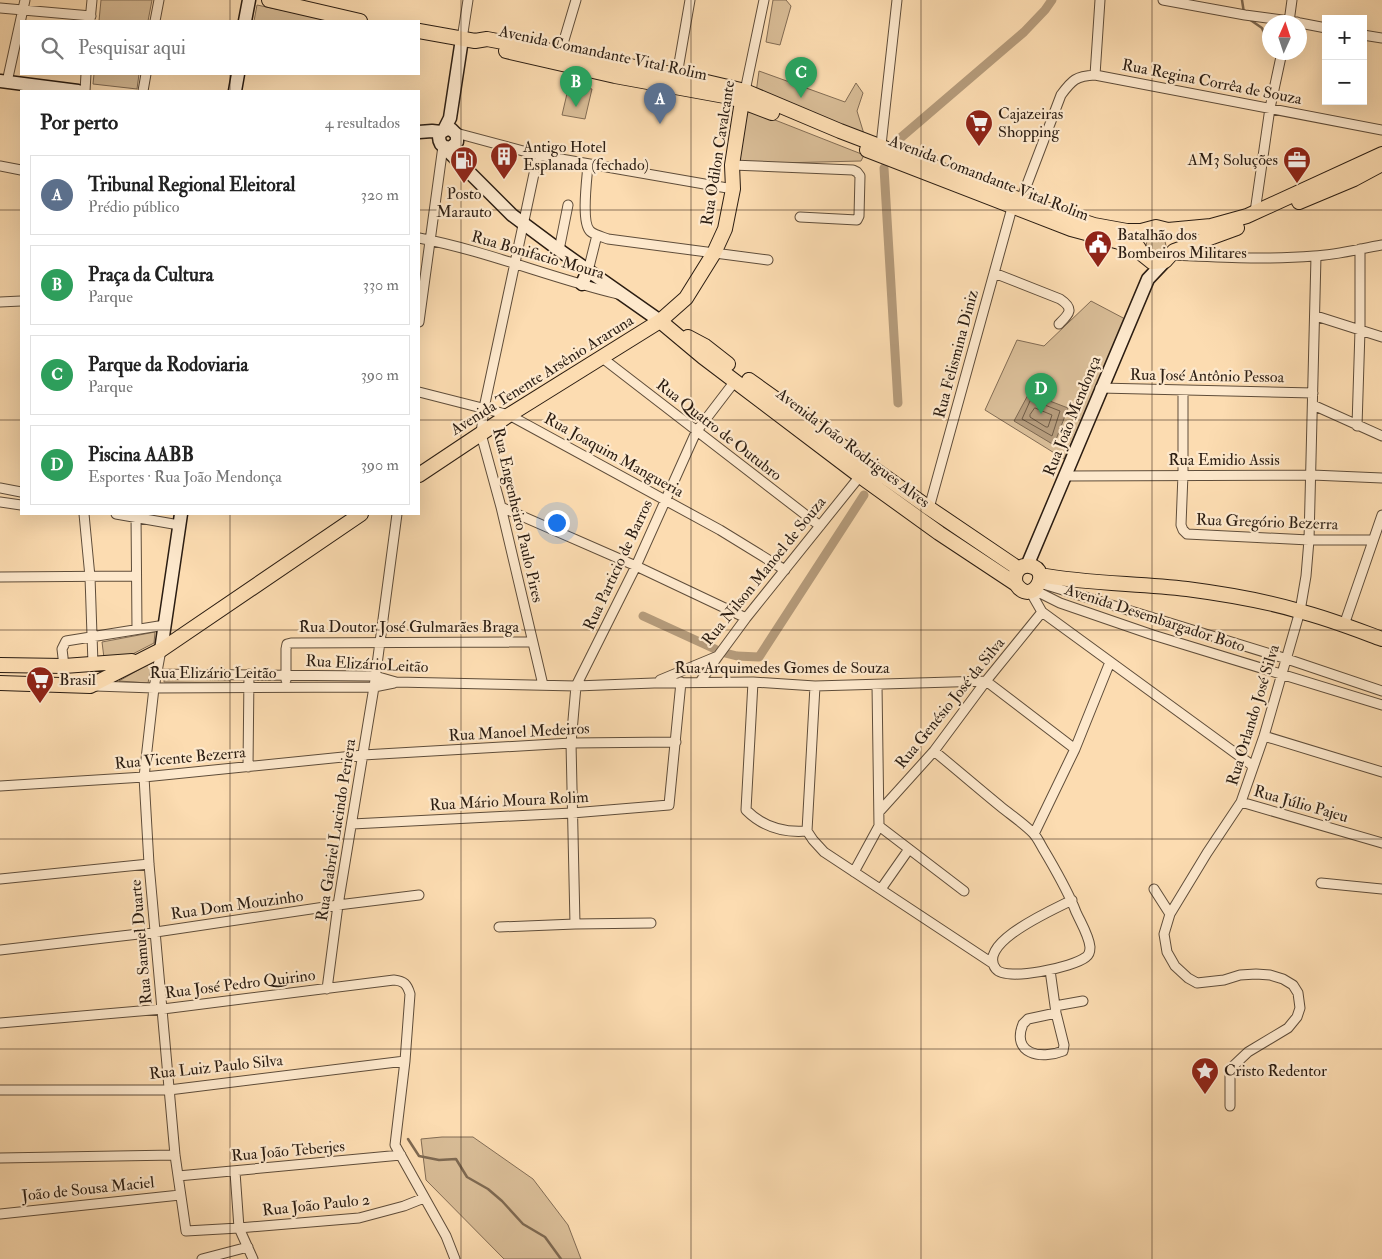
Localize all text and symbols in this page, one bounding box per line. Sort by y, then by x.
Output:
north arrow [1262,15,1307,60]
map controls [1322,15,1367,105]
button: + [1322,15,1367,60]
search box [20,20,420,75]
street label: Avenida Comandante Vital Rolim [496,21,709,85]
icon: search [38,34,66,62]
text: Pesquisar aqui [78,36,186,60]
street label: Rua Regina Corrêa de Souza [1120,55,1304,109]
pin: C [785,57,817,98]
button: − [1322,60,1367,105]
pin: B [560,66,592,107]
street label: Rua Odilon Cavalcante [697,79,739,227]
pin: A [644,83,676,124]
place label: Cajazeiras Shopping [998,104,1063,143]
supermarket icon: Cajazeiras Shopping [964,108,994,147]
text: Por perto [40,109,118,136]
text: 4 resultados [325,113,400,133]
street label: Avenida Comandante Vital Rolim [885,130,1092,226]
place label: Antigo Hotel Esplanada (fechado) [522,137,649,176]
building icon: Antigo Hotel Esplanada (fechado) [489,141,519,180]
fuel station icon: Posto Marauto [449,145,479,184]
office icon: AM3 Soluções [1282,145,1312,184]
place label: AM3 Soluções [1187,150,1278,170]
text: Tribunal Regional Eleitoral [88,173,295,197]
place label: Posto Marauto [436,184,492,222]
text: A [52,185,62,205]
text: 320 m [361,185,399,205]
text: Prédio público [88,197,179,217]
place label: Batalhão dos Bombeiros Militares [1117,225,1247,263]
street label: Rua Bonifacio Moura [469,226,607,284]
public building icon: Batalhão dos Bombeiros Militares [1083,229,1113,268]
text: Praça da Cultura [88,263,214,287]
text: B [52,275,62,295]
text: 330 m [363,275,399,295]
text: Parque [88,287,133,307]
street label: Rua Felismina Diniz [929,287,983,420]
street label: Avenida Tenente Arsênio Araruna [446,310,638,440]
text: Parque da Rodoviaria [88,353,248,377]
street label: Rua João Mendonça [1039,353,1106,479]
text: C [51,365,63,385]
text: 390 m [361,365,399,385]
street label: Rua José Antônio Pessoa [1130,365,1285,388]
pin: D [1025,373,1057,414]
street label: Rua Quatro de Outubro [652,375,786,485]
text: Parque [88,377,133,397]
street label: Avenida João Rodrigues Alves [771,383,934,513]
street label: Rua Joaquim Mangueria [540,408,688,503]
street label: Rua Engenheiro Paulo Pires [488,426,548,604]
text: Piscina AABB [88,443,194,467]
street label: Rua Emidio Assis [1168,450,1280,470]
text: D [50,455,64,475]
text: 390 m [361,455,399,475]
text: Esportes · Rua João Mendonça [88,467,282,487]
street label: Rua Nilson Manoel de Souza [698,492,831,650]
street label: Rua Particio de Barros [579,496,657,634]
your location [544,510,570,536]
street label: Rua Gregório Bezerra [1195,510,1339,534]
street label: Avenida Desembargador Boto [1061,579,1248,657]
street label: Rua Doutor José Gulmarães Braga [299,617,520,638]
street label: Rua Genésio José da Silva [891,633,1010,773]
street label: Rua Orlando José Silva [1222,642,1285,788]
street label: Rua ElizárioLeitão [305,651,429,677]
street label: Rua Arquimedes Gomes de Souza [674,658,890,678]
street label: Rua Elizário Leitão [150,663,277,683]
supermarket icon: Brasil [25,665,55,704]
place label: Brasil [59,670,96,690]
street label: Rua Manoel Medeiros [448,718,590,746]
street label: Rua Gabriel Lucindo Periera [312,737,360,923]
street label: Rua Vicente Bezerra [114,742,247,774]
street label: Rua Júlio Pajeu [1251,781,1351,828]
street label: Rua Mário Moura Rolim [429,787,590,815]
street label: Rua Samuel Duarte [126,878,156,1005]
street label: Rua Dom Mouzinho [169,886,305,924]
street label: Rua José Pedro Quirino [164,965,317,1004]
street label: Rua Luiz Paulo Silva [148,1050,284,1084]
place icon: Cristo Redentor [1190,1056,1220,1095]
place label: Cristo Redentor [1224,1061,1327,1081]
street label: Rua João Teberjes [230,1136,346,1167]
street label: João de Sousa Maciel [20,1172,155,1207]
street label: Rua João Paulo 2 [261,1189,371,1222]

